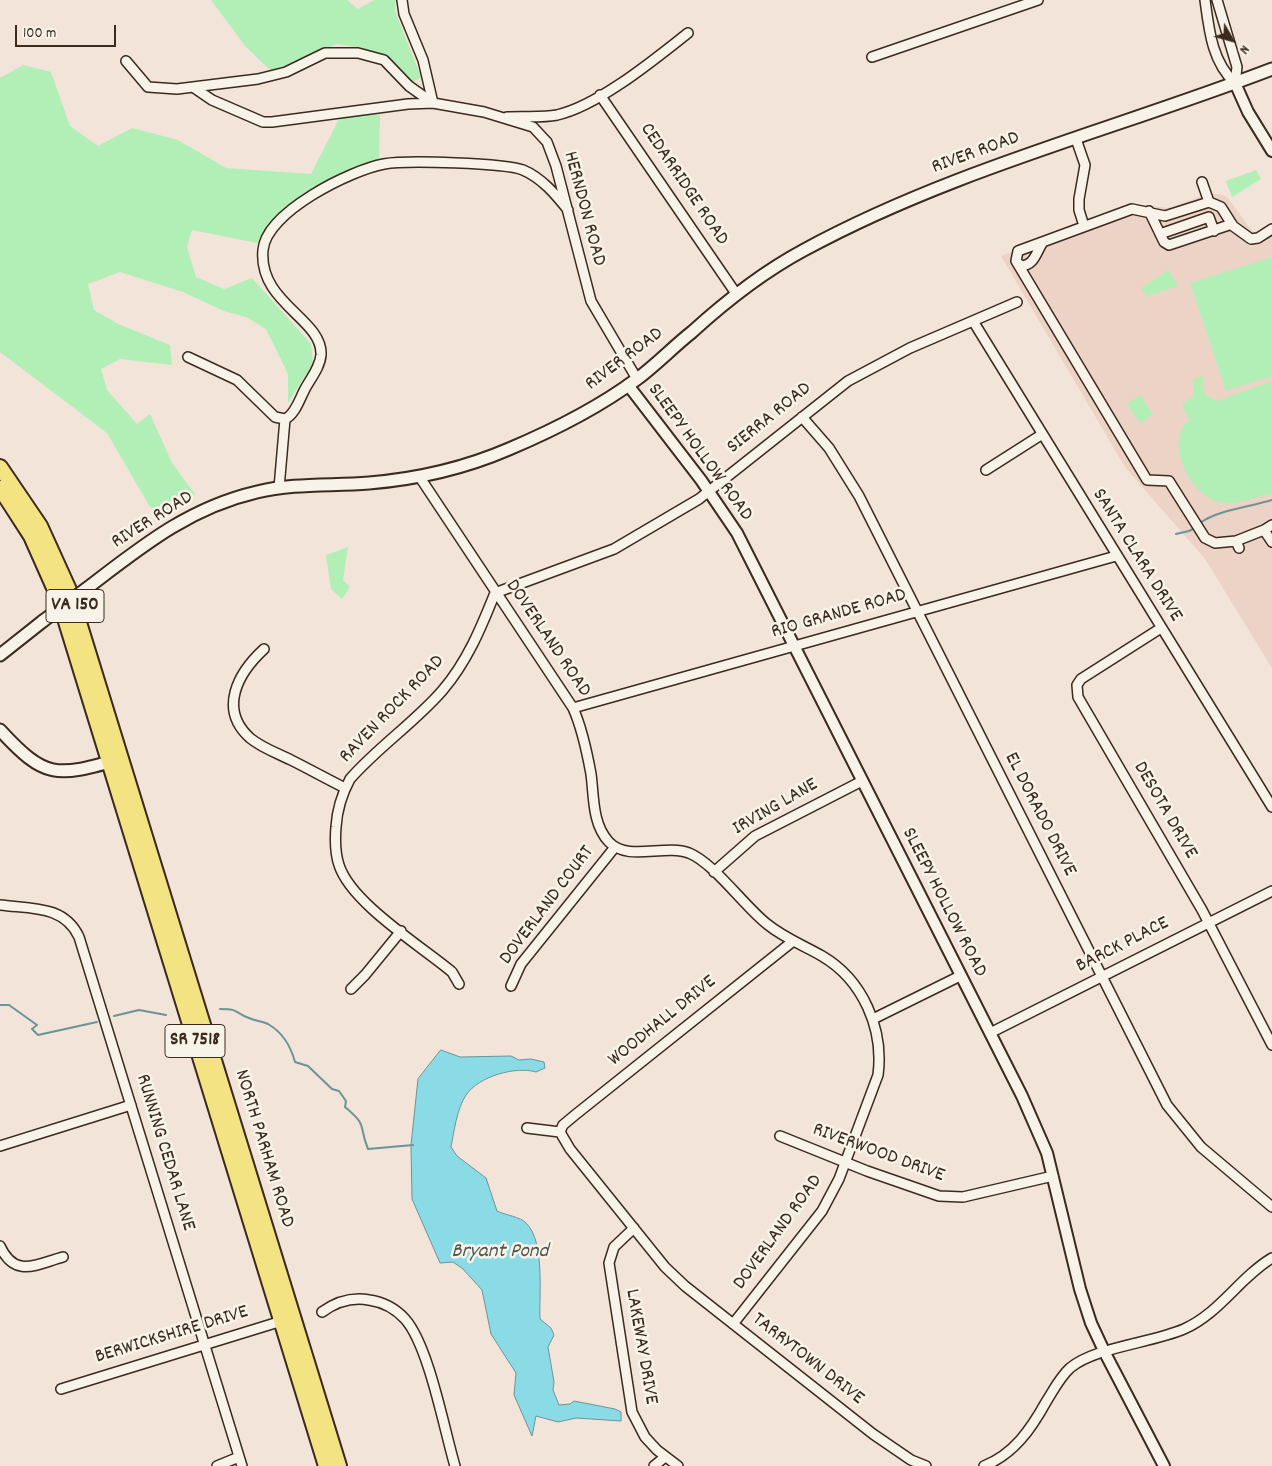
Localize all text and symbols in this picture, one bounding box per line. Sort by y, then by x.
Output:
scale bar [18,15,119,47]
north arrow [1207,15,1257,65]
text: 100 m [23,23,56,45]
text: N [1234,40,1254,58]
street label: CEDARRIDGE ROAD [633,119,733,251]
street label: RIVER ROAD [929,127,1023,181]
street label: HERNDON ROAD [556,149,610,269]
street label: RIVER ROAD [581,323,669,397]
street label: SIERRA ROAD [723,378,817,460]
street label: SLEEPY HOLLOW ROAD [641,380,757,526]
street label: SANTA CLARA DRIVE [1085,485,1187,627]
street label: RIVER ROAD [108,487,198,555]
street label: DOVERLAND ROAD [499,576,595,702]
street label: RIO GRANDE ROAD [769,584,909,646]
road number: VA 150 [46,590,104,622]
street label: RAVEN ROCK ROAD [335,651,451,769]
street label: EL DORADO DRIVE [998,749,1080,881]
street label: DESOTA DRIVE [1127,758,1201,864]
street label: IRVING LANE [729,774,823,842]
street label: SLEEPY HOLLOW ROAD [895,824,991,982]
street label: DOVERLAND COURT [495,842,601,970]
street label: BARCK PLACE [1073,912,1173,980]
street label: WOODHALL DRIVE [604,971,722,1073]
road number: SR 7518 [165,1024,225,1058]
street label: NORTH PARHAM ROAD [228,1067,298,1231]
street label: RUNNING CEDAR LANE [129,1072,199,1234]
street label: RIVERWOOD DRIVE [809,1119,947,1189]
street label: DOVERLAND ROAD [729,1171,829,1295]
water label: Bryant Pond [452,1240,548,1266]
street label: LAKEWAY DRIVE [618,1287,662,1407]
street label: BERWICKSHIRE DRIVE [93,1301,251,1371]
street label: TARRYTOWN DRIVE [746,1309,868,1411]

